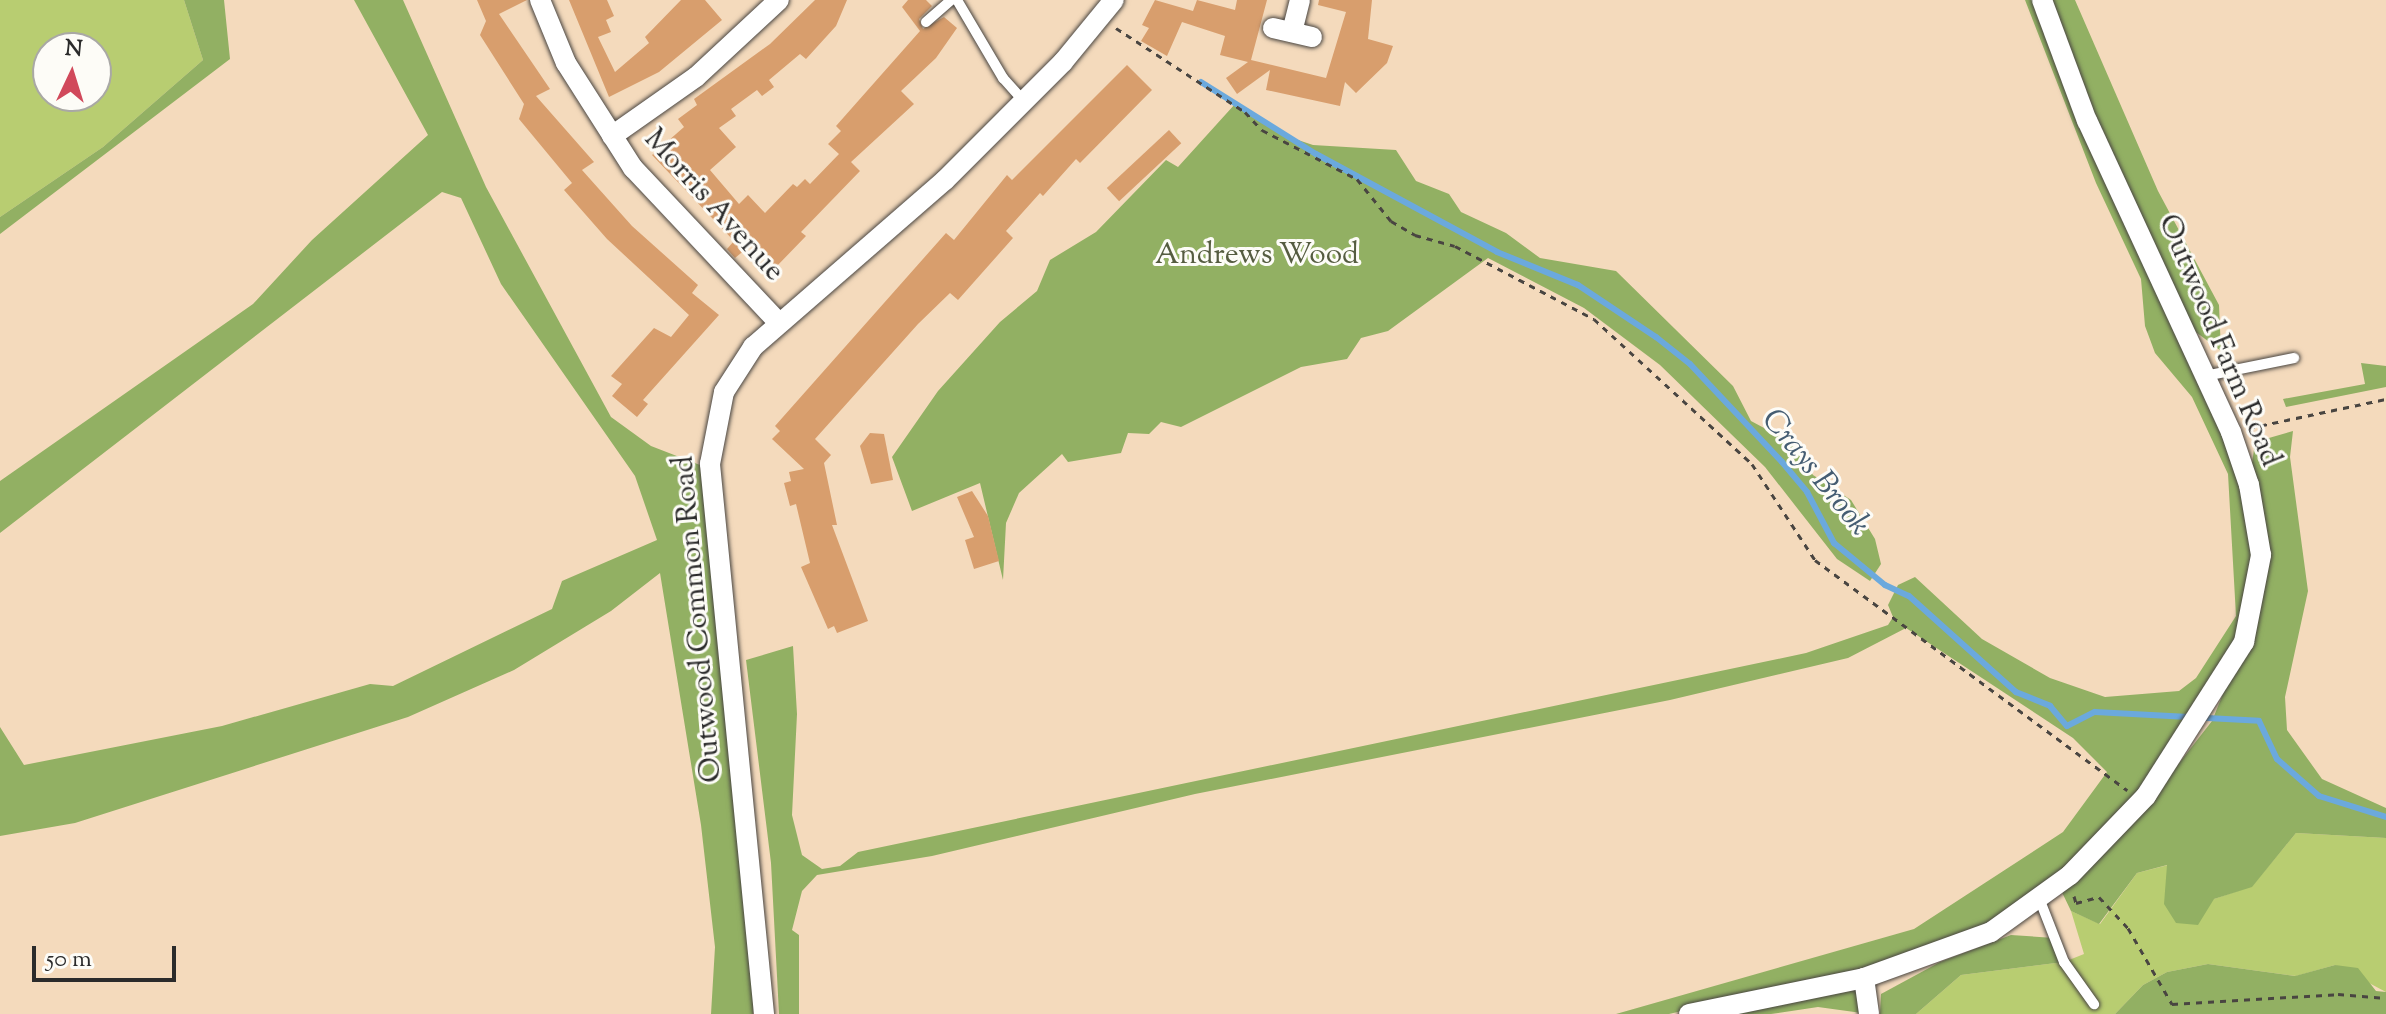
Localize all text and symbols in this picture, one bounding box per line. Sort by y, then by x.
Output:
north arrow [32,32,112,112]
text: N [64,33,83,67]
street label: Morris Avenue [635,122,791,290]
street label: Outwood Farm Road [2149,210,2287,472]
park label: Andrews Wood [1155,238,1359,274]
water label: Crays Brook [1752,402,1878,544]
street label: Outwood Common Road [667,454,731,784]
scale bar [36,930,180,980]
text: 50 m [46,943,92,977]

